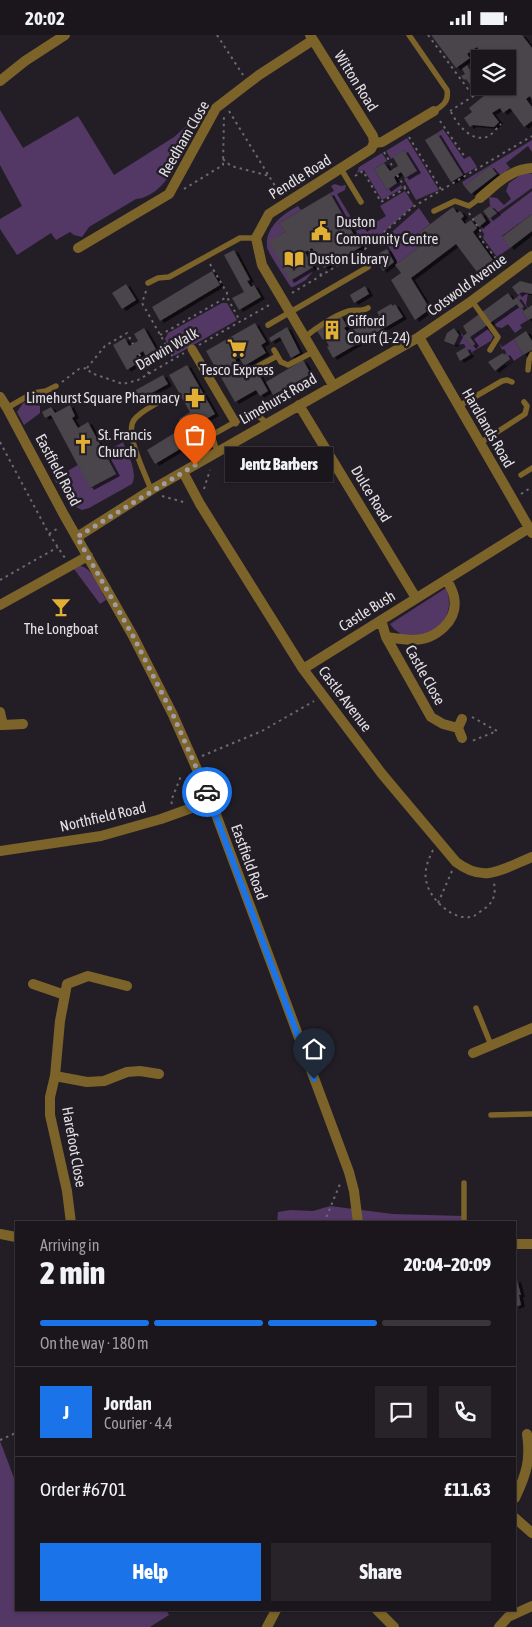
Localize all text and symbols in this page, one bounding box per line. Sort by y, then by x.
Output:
text: 20:02 [25,7,65,29]
street label: Witton Road [331,47,382,114]
map controls [471,50,516,95]
button: layers [471,50,516,95]
street label: Reedham Close [155,98,212,180]
street label: Pendle Road [266,151,334,202]
place label: Duston Community Centre [336,213,439,247]
public building icon: Duston Community Centre [310,220,332,242]
library icon: Duston Library [283,248,305,270]
place label: Duston Library [309,250,389,267]
street label: Cotswold Avenue [424,250,510,319]
place label: Gifford Court (1-24) [347,312,410,346]
building icon: Gifford Court (1-24) [321,319,343,341]
street label: Darwin Walk [132,324,201,373]
supermarket icon: Tesco Express [226,337,248,359]
place label: Tesco Express [200,361,274,378]
street label: Limehurst Road [236,370,319,427]
street label: Hardlands Road [459,385,518,470]
pharmacy icon: Limehurst Square Pharmacy [184,387,206,409]
place label: Limehurst Square Pharmacy [26,389,180,406]
pin [174,414,216,465]
icon: bag [181,421,209,449]
place label: St. Francis Church [98,426,152,460]
street label: Eastfield Road [32,431,84,509]
church icon: St. Francis Church [72,433,94,455]
callout: Jentz Barbers [225,447,332,483]
text: Jentz Barbers [240,455,318,473]
street label: Dulce Road [348,463,395,525]
street label: Castle Bush [336,587,398,634]
bar icon: The Longboat [50,596,72,618]
place label: The Longboat [24,620,98,637]
street label: Castle Close [402,642,449,708]
street label: Castle Avenue [315,663,376,735]
courier [182,767,232,817]
icon: car [193,778,221,806]
street label: Northfield Road [58,798,148,835]
street label: Eastfield Road [228,822,271,902]
pin [293,1028,335,1079]
icon: home [300,1035,328,1063]
street label: Harefoot Close [59,1105,90,1189]
text: Arriving in [40,1236,100,1254]
text: 20:04–20:09 [404,1253,491,1275]
text: 2 min [40,1254,105,1291]
text: On the way · 180 m [40,1334,149,1352]
button: chat [375,1386,427,1438]
button: phone [439,1386,491,1438]
text: Jordan [104,1392,152,1414]
text: J [63,1401,69,1423]
text: Courier · 4.4 [104,1414,173,1432]
text: Order #6701 [40,1478,127,1500]
text: £11.63 [444,1478,491,1500]
button: Help [40,1543,261,1601]
button: Share [271,1543,491,1601]

